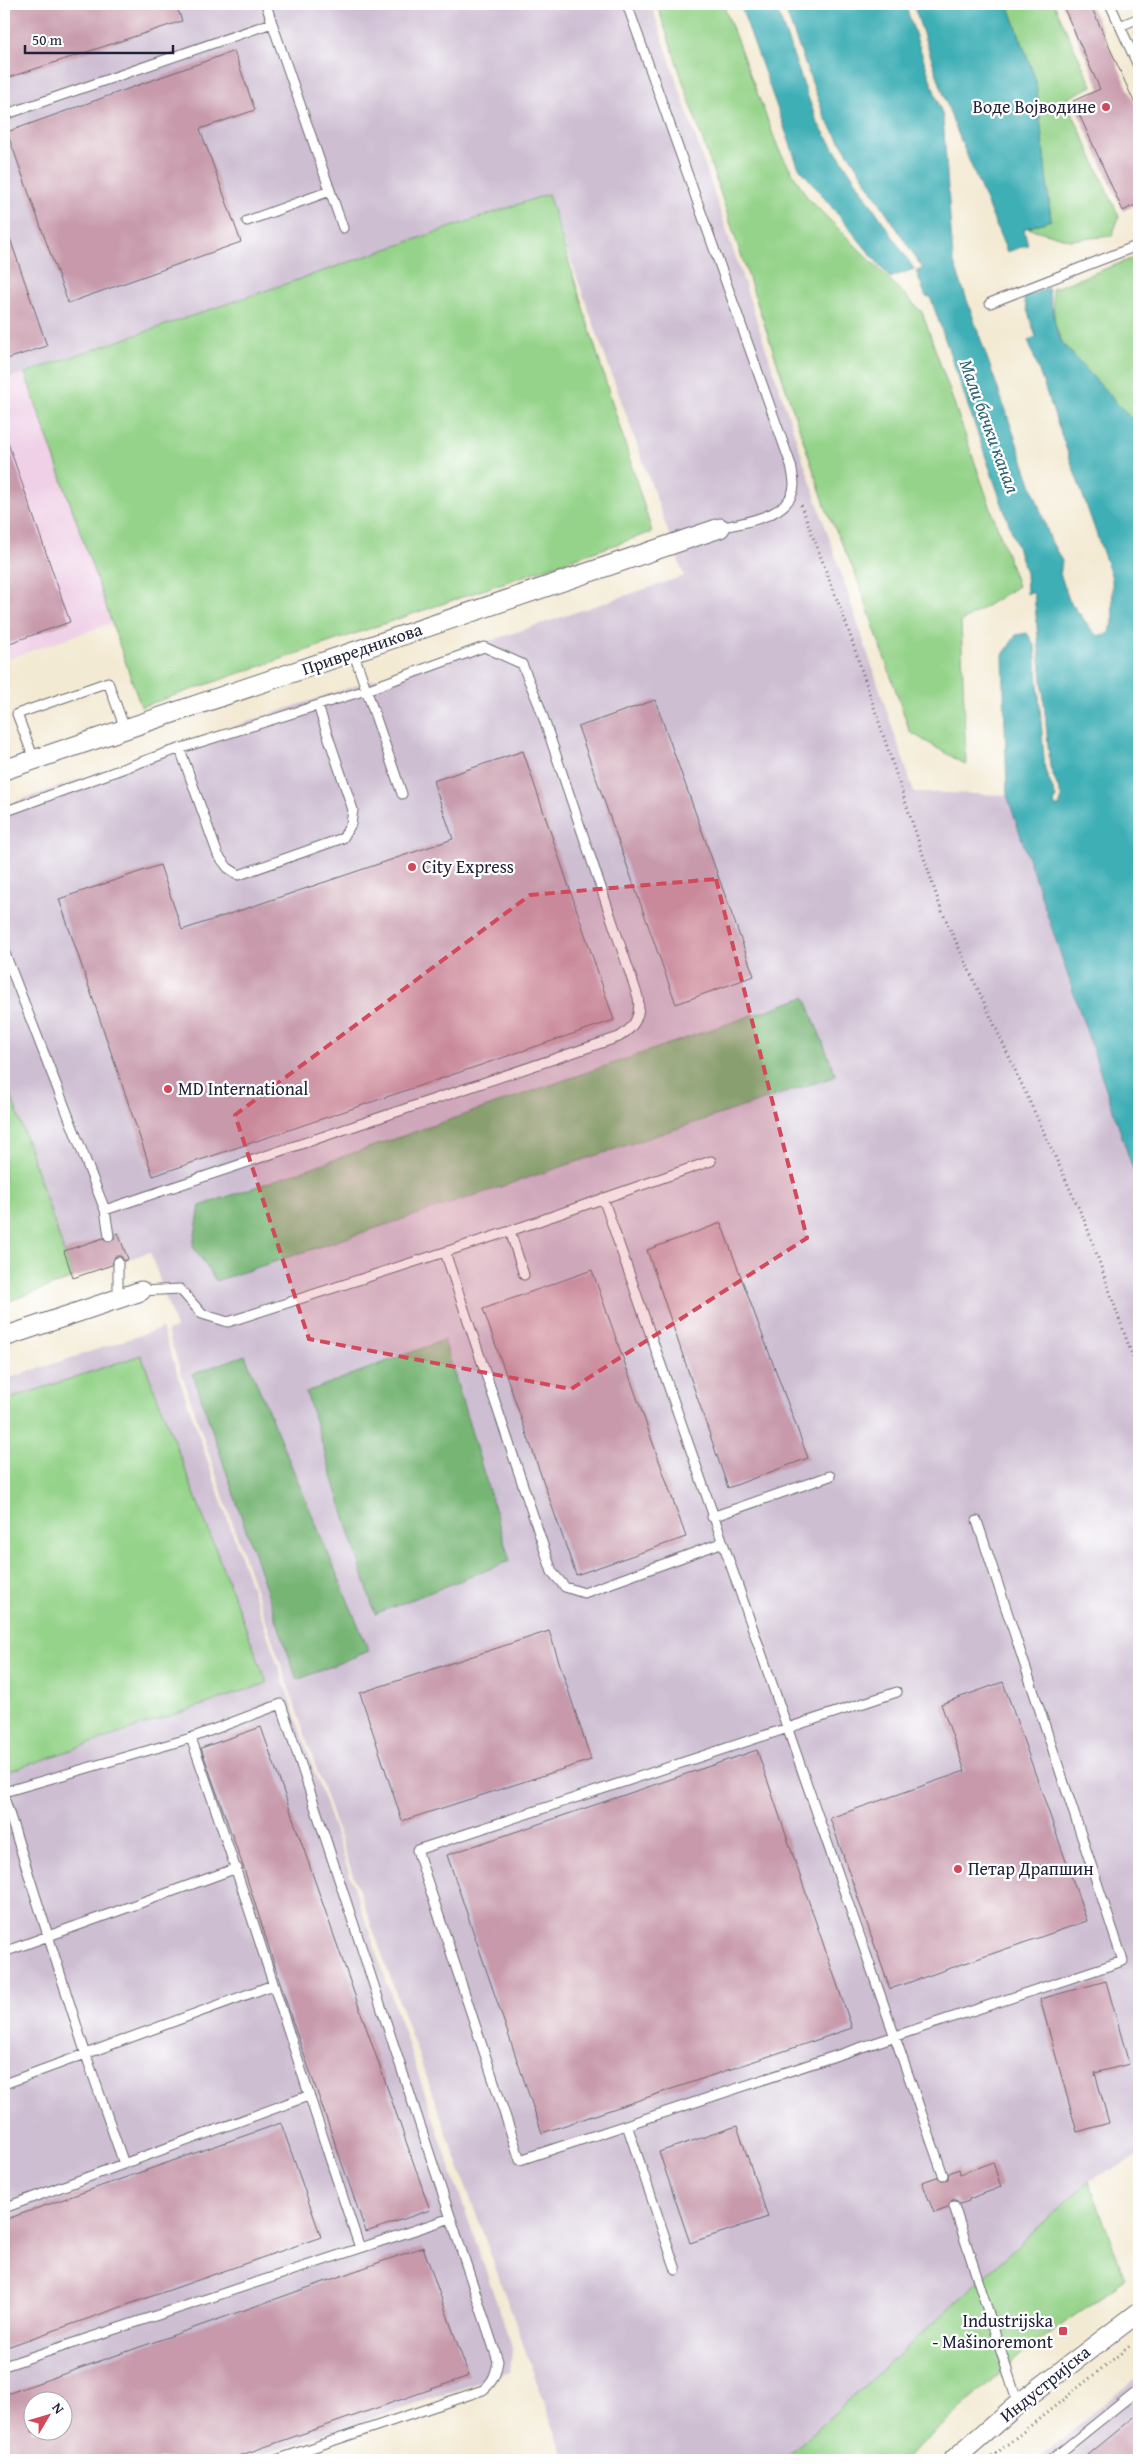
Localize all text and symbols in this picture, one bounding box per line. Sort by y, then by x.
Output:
scale bar [25,22,172,54]
text: 50 m [32,29,63,50]
place label: Воде Војводине [973,93,1096,120]
marker: Воде Војводине [1100,101,1112,113]
water label: Мали бачки канал [953,355,1027,497]
street label: Привредникова [298,615,426,682]
place label: City Express [422,853,514,880]
marker: City Express [406,861,418,873]
place label: MD International [178,1075,308,1102]
marker: MD International [162,1083,174,1095]
place label: Петар Драпшин [968,1855,1094,1882]
marker: Петар Драпшин [952,1863,964,1875]
place label: Industrijska - Mašinoremont [932,2307,1054,2355]
marker: Industrijska - Mašinoremont [1057,2325,1069,2337]
street label: Индустријска [994,2338,1096,2429]
north arrow [22,2392,72,2442]
text: N [47,2398,69,2418]

